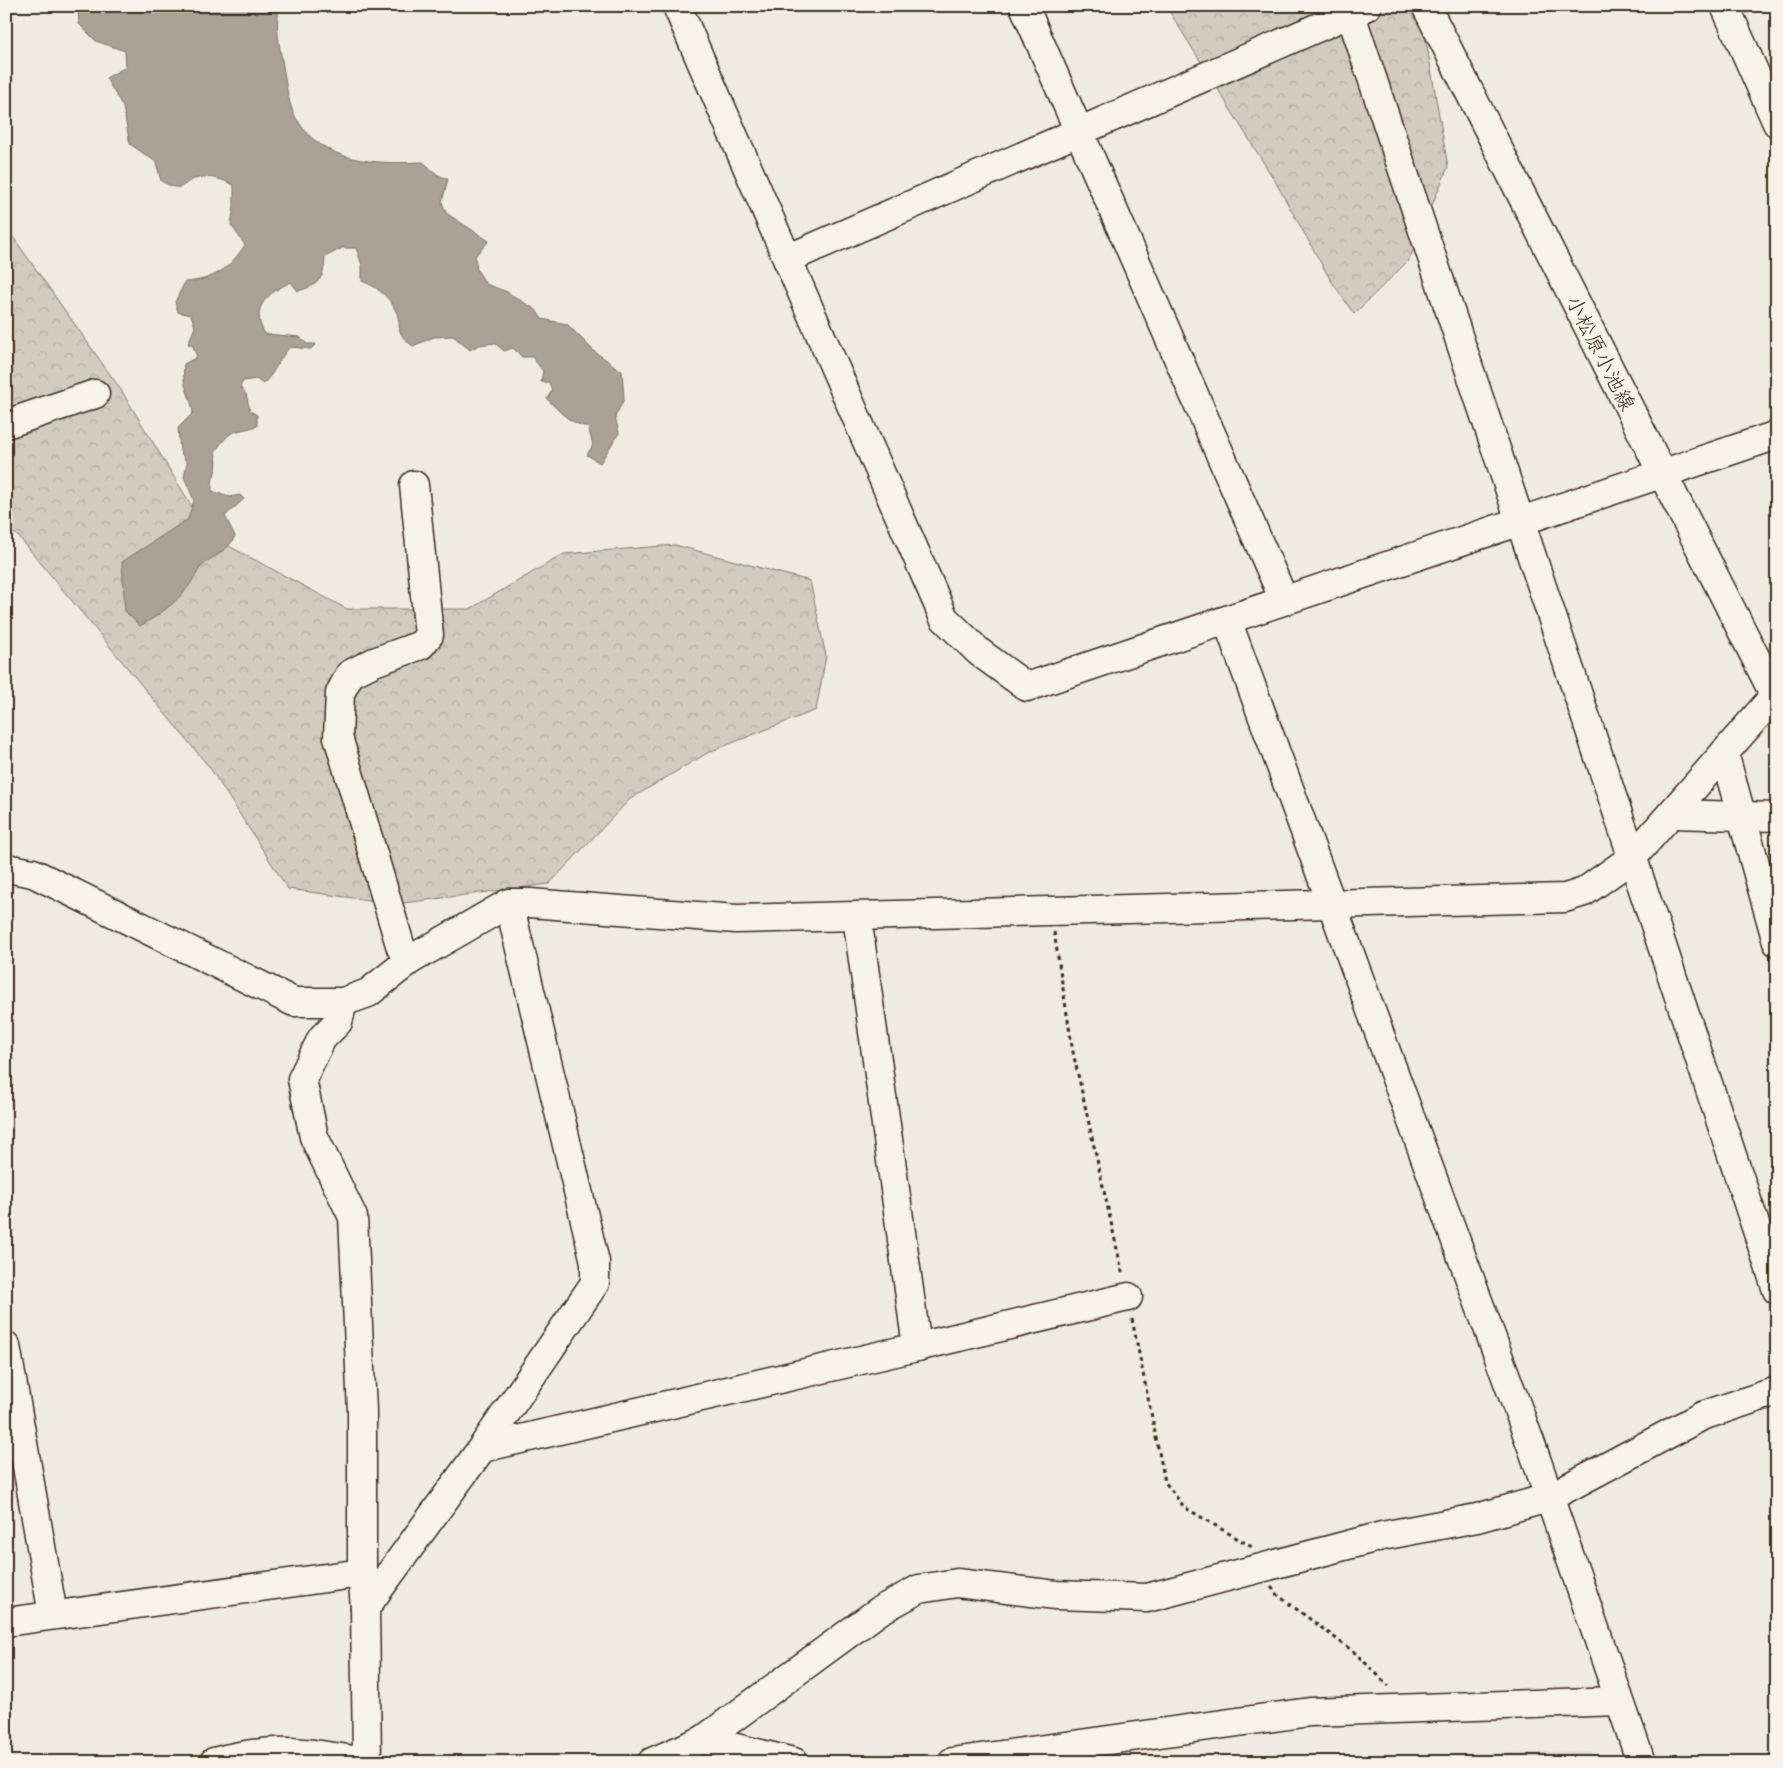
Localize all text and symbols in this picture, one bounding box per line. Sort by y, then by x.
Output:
street label: 小松原小池線 [1561,291,1641,415]

